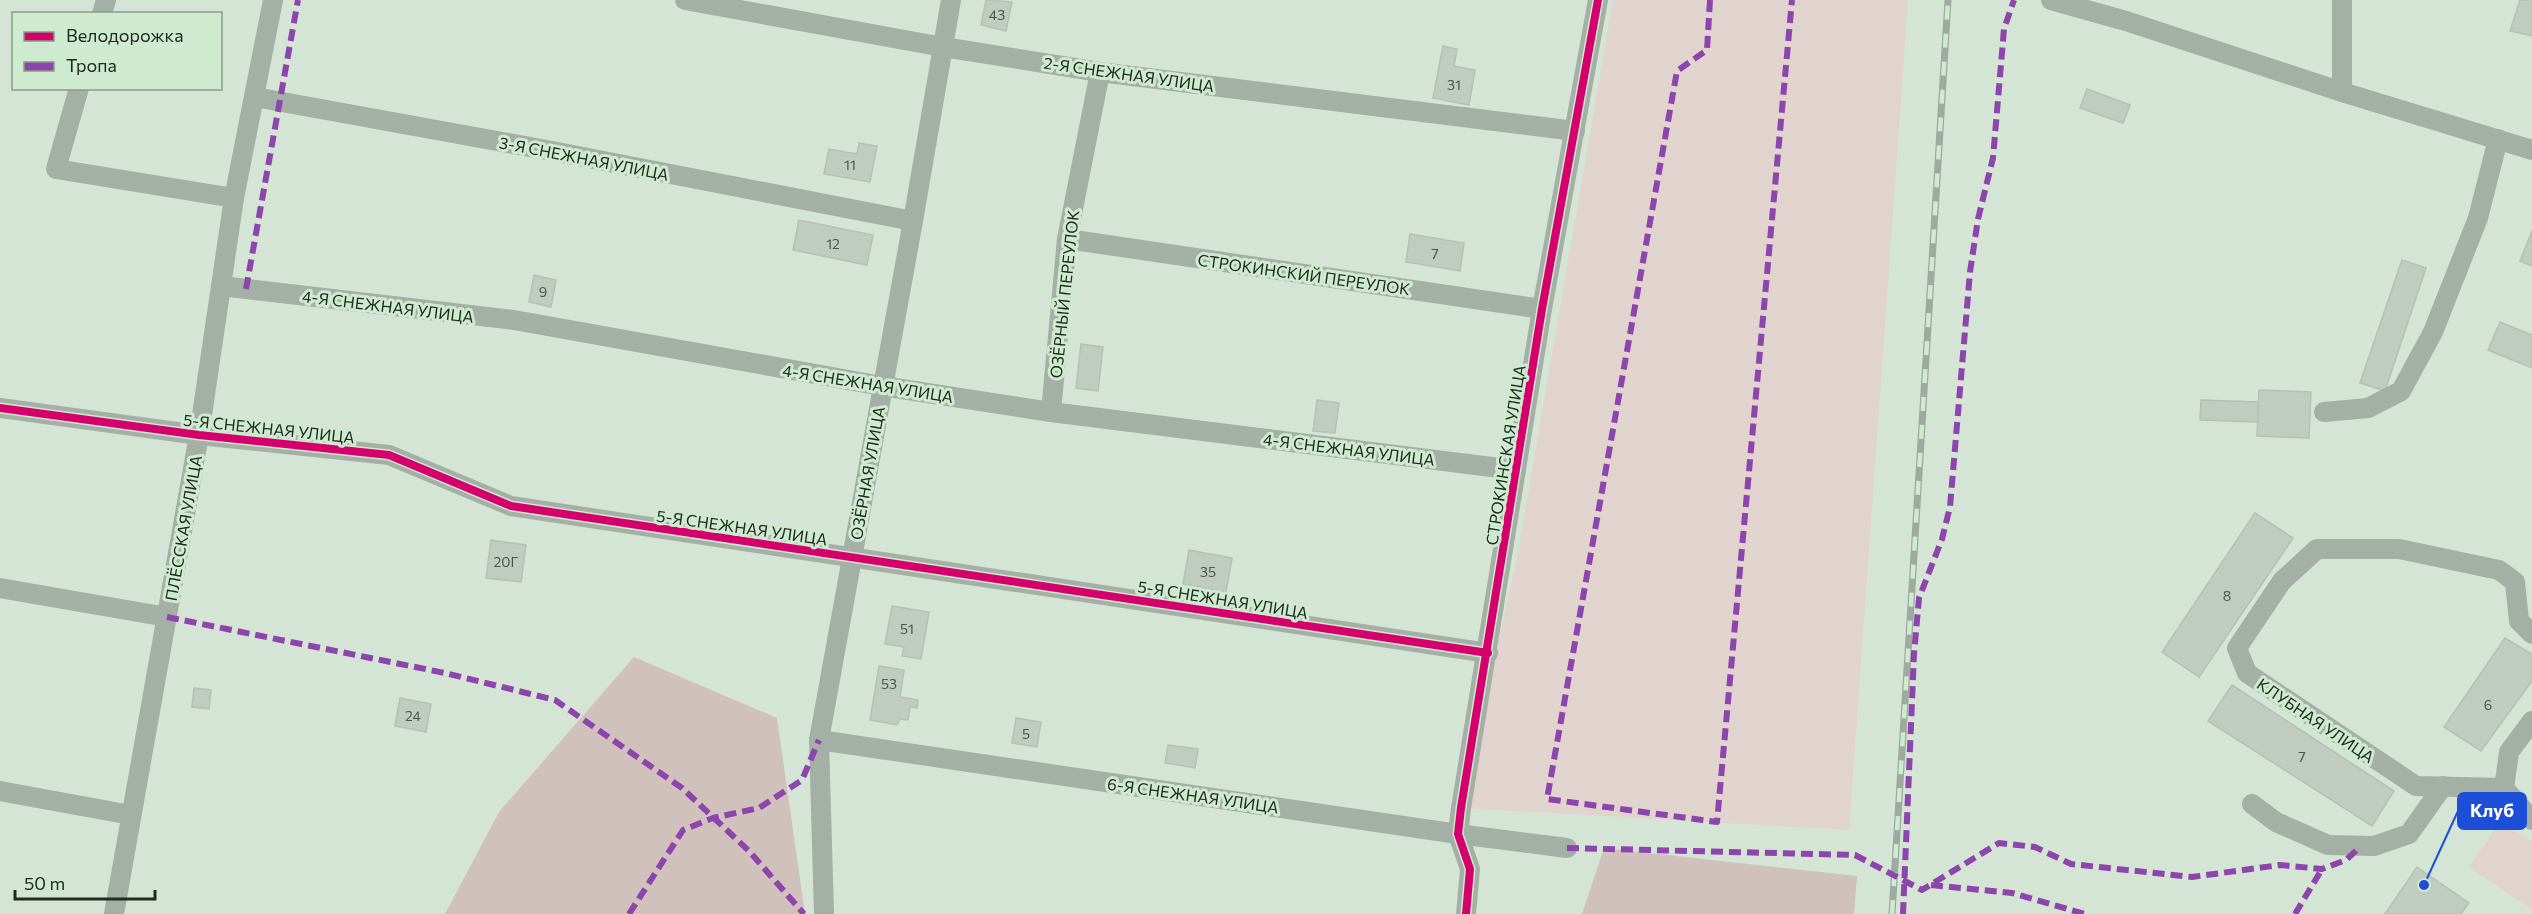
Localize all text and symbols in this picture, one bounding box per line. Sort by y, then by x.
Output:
house number: 43 [989,6,1005,23]
legend [12,12,222,90]
text: Велодорожка [66,24,184,46]
street label: 2-Я СНЕЖНАЯ УЛИЦА [1043,53,1215,95]
text: Тропа [66,54,117,76]
house number: 31 [1447,76,1461,93]
street label: 3-Я СНЕЖНАЯ УЛИЦА [498,132,670,184]
house number: 11 [844,156,856,173]
street label: ОЗЁРНЫЙ ПЕРЕУЛОК [1046,209,1082,379]
house number: 12 [826,235,840,252]
house number: 7 [1431,245,1439,262]
street label: СТРОКИНСКИЙ ПЕРЕУЛОК [1197,250,1412,298]
house number: 9 [539,283,547,300]
street label: 4-Я СНЕЖНАЯ УЛИЦА [301,286,475,326]
street label: 4-Я СНЕЖНАЯ УЛИЦА [781,360,955,406]
street label: СТРОКИНСКАЯ УЛИЦА [1481,363,1529,547]
street label: ОЗЁРНАЯ УЛИЦА [846,405,888,541]
street label: 5-Я СНЕЖНАЯ УЛИЦА [182,410,356,446]
street label: 4-Я СНЕЖНАЯ УЛИЦА [1262,429,1436,469]
street label: ПЛЁССКАЯ УЛИЦА [161,454,205,602]
street label: 5-Я СНЕЖНАЯ УЛИЦА [655,506,829,548]
house number: 20Г [494,553,518,570]
house number: 35 [1200,563,1216,580]
street label: 5-Я СНЕЖНАЯ УЛИЦА [1136,576,1310,622]
house number: 8 [2223,587,2231,604]
house number: 51 [900,620,914,637]
street label: КЛУБНАЯ УЛИЦА [2254,674,2378,766]
house number: 53 [881,675,897,692]
house number: 6 [2484,696,2492,713]
house number: 24 [405,707,422,724]
house number: 5 [1022,725,1030,742]
house number: 7 [2298,748,2306,765]
street label: 6-Я СНЕЖНАЯ УЛИЦА [1106,774,1280,816]
callout: Клуб [2458,793,2526,829]
text: Клуб [2470,799,2514,821]
scale bar [15,863,154,901]
text: 50 m [24,872,65,894]

